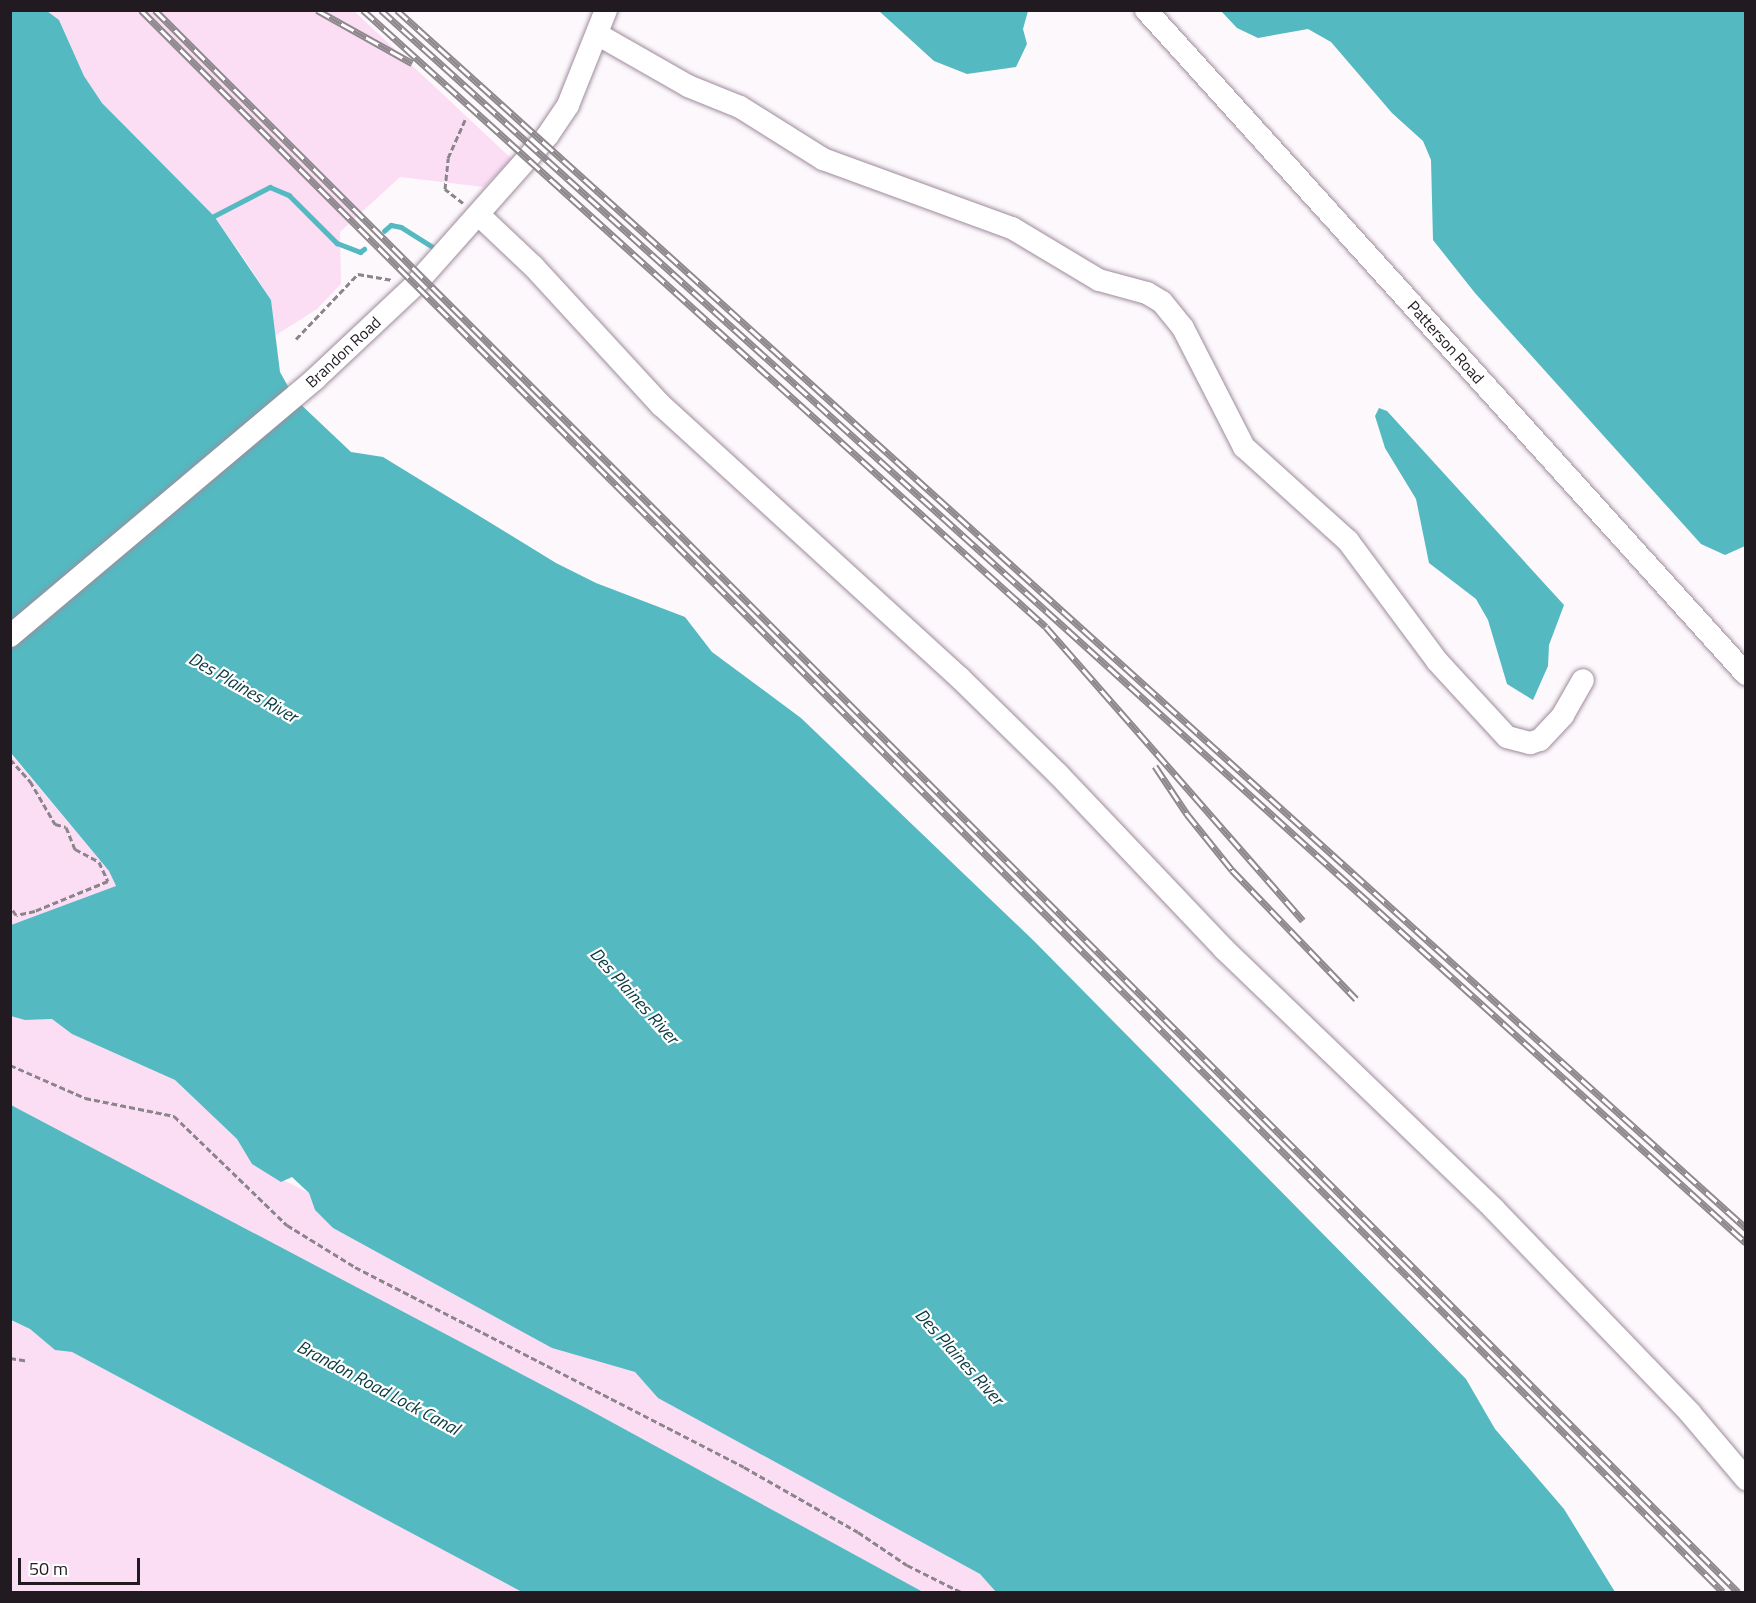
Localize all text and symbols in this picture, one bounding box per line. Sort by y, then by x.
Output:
street label: Patterson Road [1404,297,1488,387]
street label: Brandon Road [301,312,385,392]
water label: Des Plaines River [185,648,301,728]
water label: Des Plaines River [585,943,683,1049]
water label: Des Plaines River [910,1304,1008,1410]
water label: Brandon Road Lock Canal [293,1336,463,1440]
scale bar [21,1546,142,1584]
text: 50 m [29,1555,68,1582]

